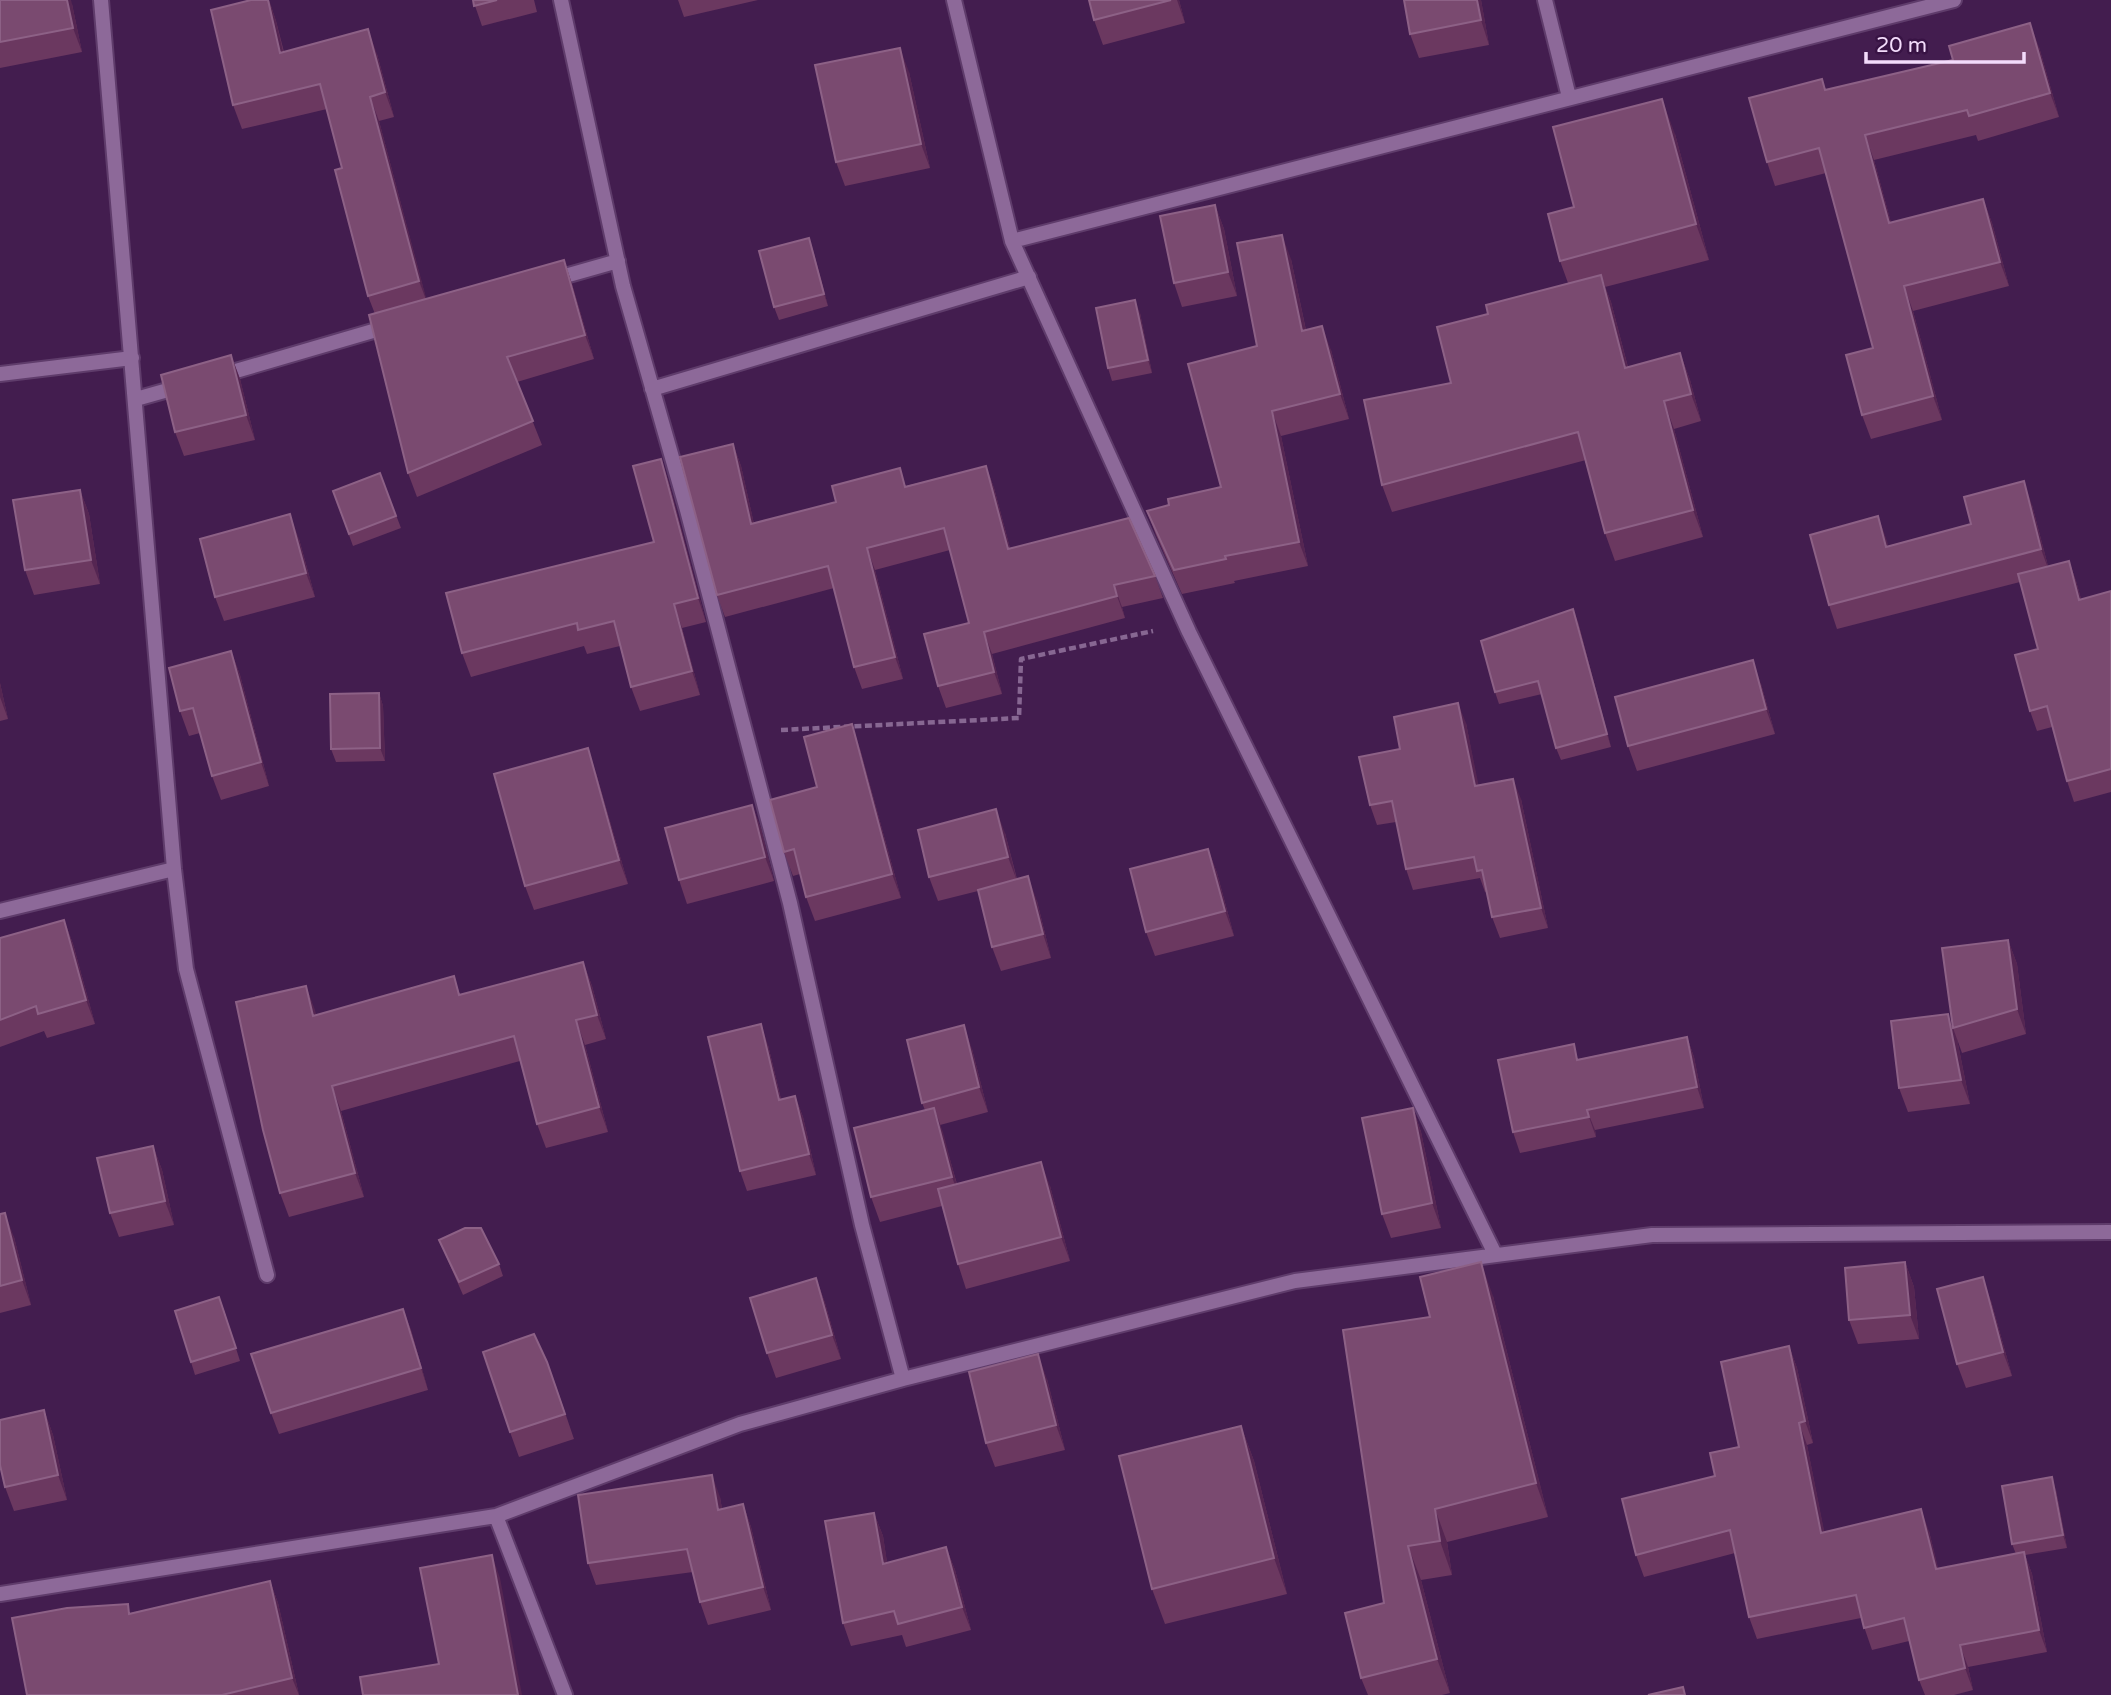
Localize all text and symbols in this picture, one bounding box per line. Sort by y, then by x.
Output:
scale bar [1866,21,2024,65]
text: 20 m [1876,33,1927,58]

